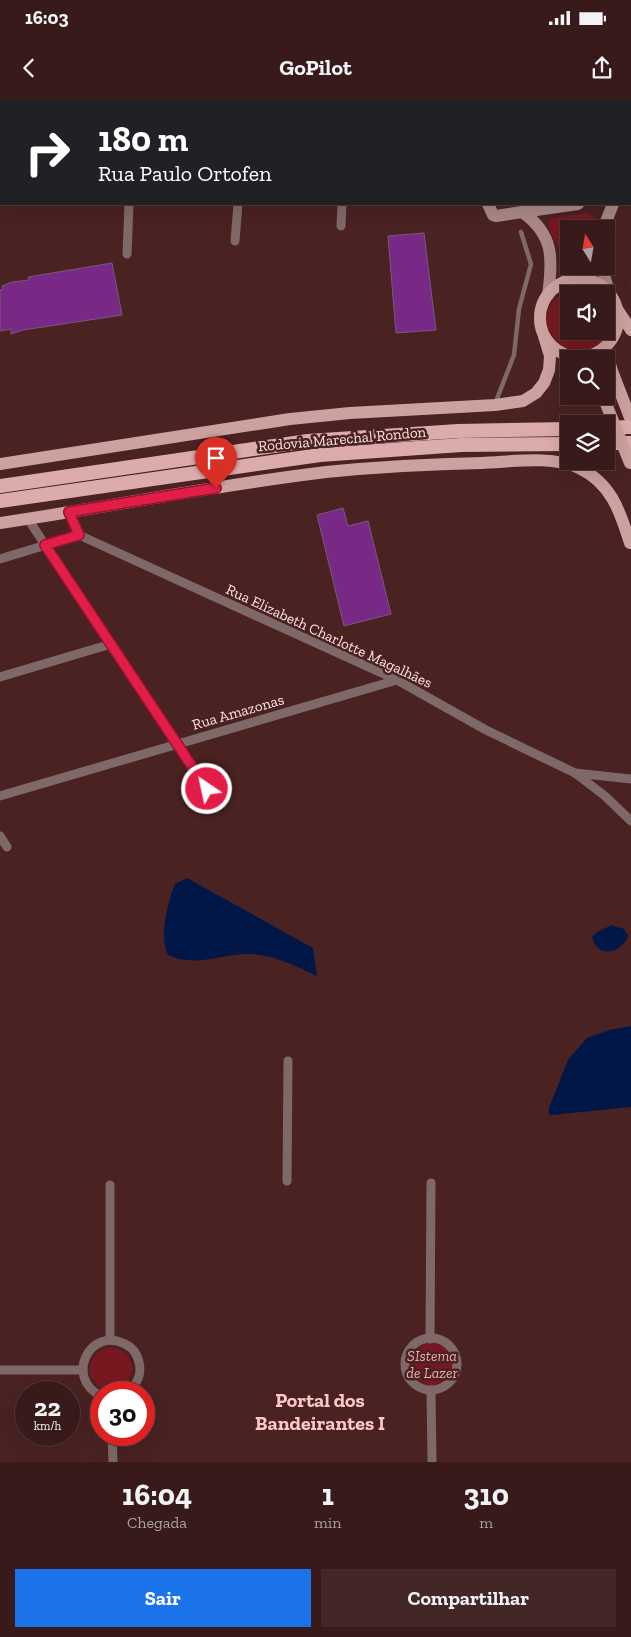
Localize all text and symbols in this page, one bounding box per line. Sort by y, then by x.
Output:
text: 16:03 [25,6,69,29]
icon: back [15,54,43,82]
text: GoPilot [279,54,352,81]
icon: share [588,54,616,82]
text: 180 m [98,118,188,160]
icon: right [15,120,80,185]
text: Rua Paulo Ortofen [98,160,272,187]
north arrow [560,220,615,275]
map controls [560,220,615,470]
button: sound [560,285,615,340]
button: search [560,350,615,405]
button: layers [560,415,615,470]
street label: Rodovia Marechal Rondon [257,423,427,455]
pin [195,437,237,488]
icon: arrive [202,444,230,472]
street label: Rua Elizabeth Charlotte Magalhães [223,580,435,692]
street label: Rua Amazonas [190,690,286,734]
position arrow [180,762,232,814]
park label: SIstema de Lazer [406,1347,459,1382]
speed limit sign: 30 [90,1381,155,1446]
district label: Portal dos Bandeirantes I [255,1388,385,1435]
text: 22 [34,1392,61,1422]
text: km/h [34,1419,61,1433]
text: 16:04 [122,1477,192,1513]
text: 1 [322,1477,334,1513]
text: 310 [464,1477,509,1513]
text: Chegada [127,1513,187,1532]
text: min [314,1513,342,1532]
text: m [479,1513,493,1532]
button: Sair [15,1569,311,1627]
button: Compartilhar [321,1569,616,1627]

